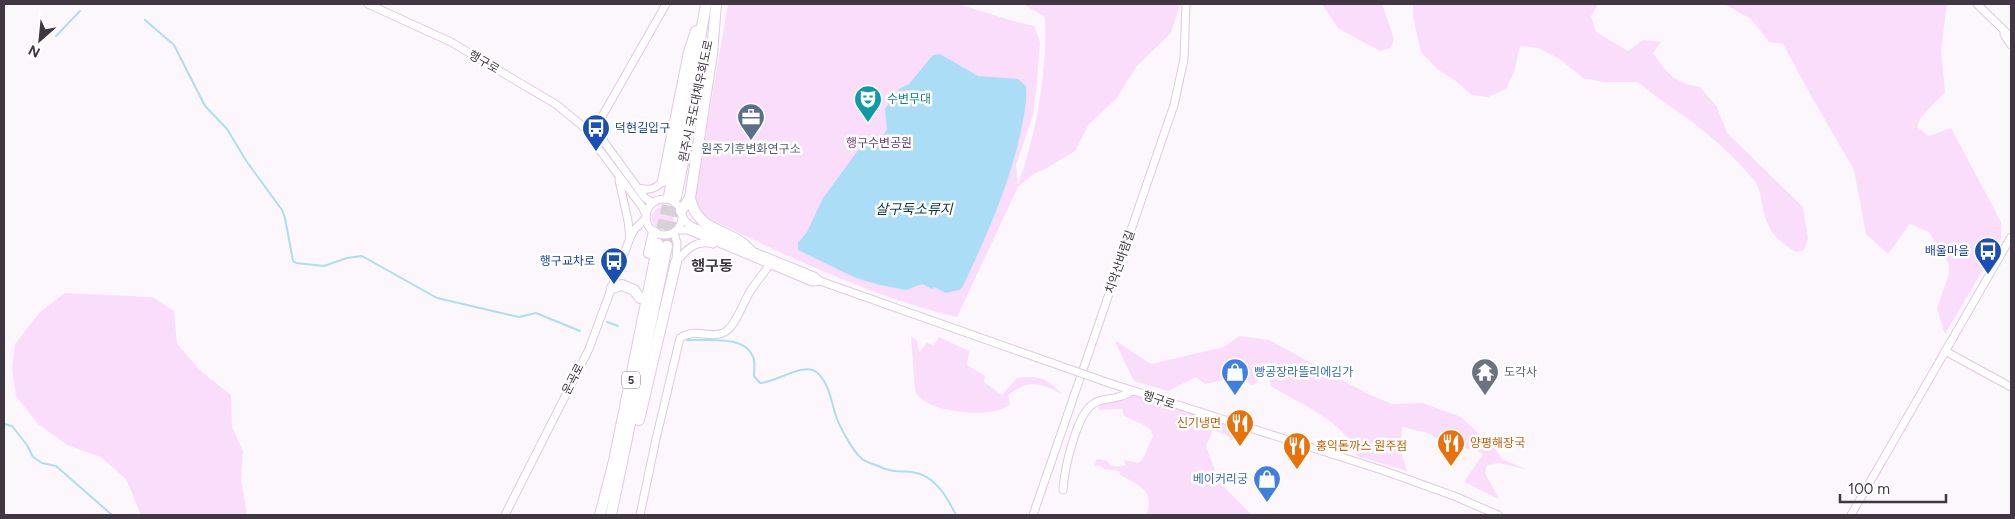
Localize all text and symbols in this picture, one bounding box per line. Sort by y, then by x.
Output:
north arrow [15,15,65,65]
street label: 원주시 국도대체우회도로 [676,39,716,163]
text: N [26,41,43,61]
street label: 행구로 [466,48,502,76]
theatre icon: 수변무대 [853,84,883,123]
place label: 수변무대 [887,92,931,106]
office icon: 원주기후변화연구소 [736,102,766,141]
bus stop icon: 덕현길입구 [581,113,611,152]
place label: 덕현길입구 [615,121,670,135]
park label: 행구수변공원 [846,136,912,150]
place label: 원주기후변화연구소 [701,142,801,156]
water label: 살구둑소류지 [875,201,954,218]
street label: 치악산바람길 [1103,228,1137,296]
bus stop icon: 배울마을 [1973,236,2003,275]
place label: 배울마을 [1925,244,1969,258]
bus stop icon: 행구교차로 [599,246,629,285]
place label: 행구교차로 [540,254,595,268]
district label: 행구동 [691,257,733,275]
shop icon: 빵공장라뜰리에김가 [1220,357,1250,396]
temple icon: 도각사 [1470,357,1500,396]
street label: 운곡로 [559,361,587,397]
place label: 빵공장라뜰리에김가 [1254,365,1353,379]
place label: 도각사 [1504,365,1537,379]
road number: 5 [622,372,640,388]
street label: 행구로 [1141,388,1177,412]
restaurant icon: 신기냉면 [1225,408,1255,447]
place label: 신기냉면 [1177,416,1221,430]
restaurant icon: 양평해장국 [1436,428,1466,467]
restaurant icon: 홍익돈까스 원주점 [1282,431,1312,470]
place label: 양평해장국 [1470,436,1525,450]
place label: 홍익돈까스 원주점 [1316,439,1407,453]
shop icon: 베이커리궁 [1252,464,1282,503]
place label: 베이커리궁 [1193,472,1248,486]
scale bar [1840,472,1946,504]
text: 100 m [1848,480,1890,498]

